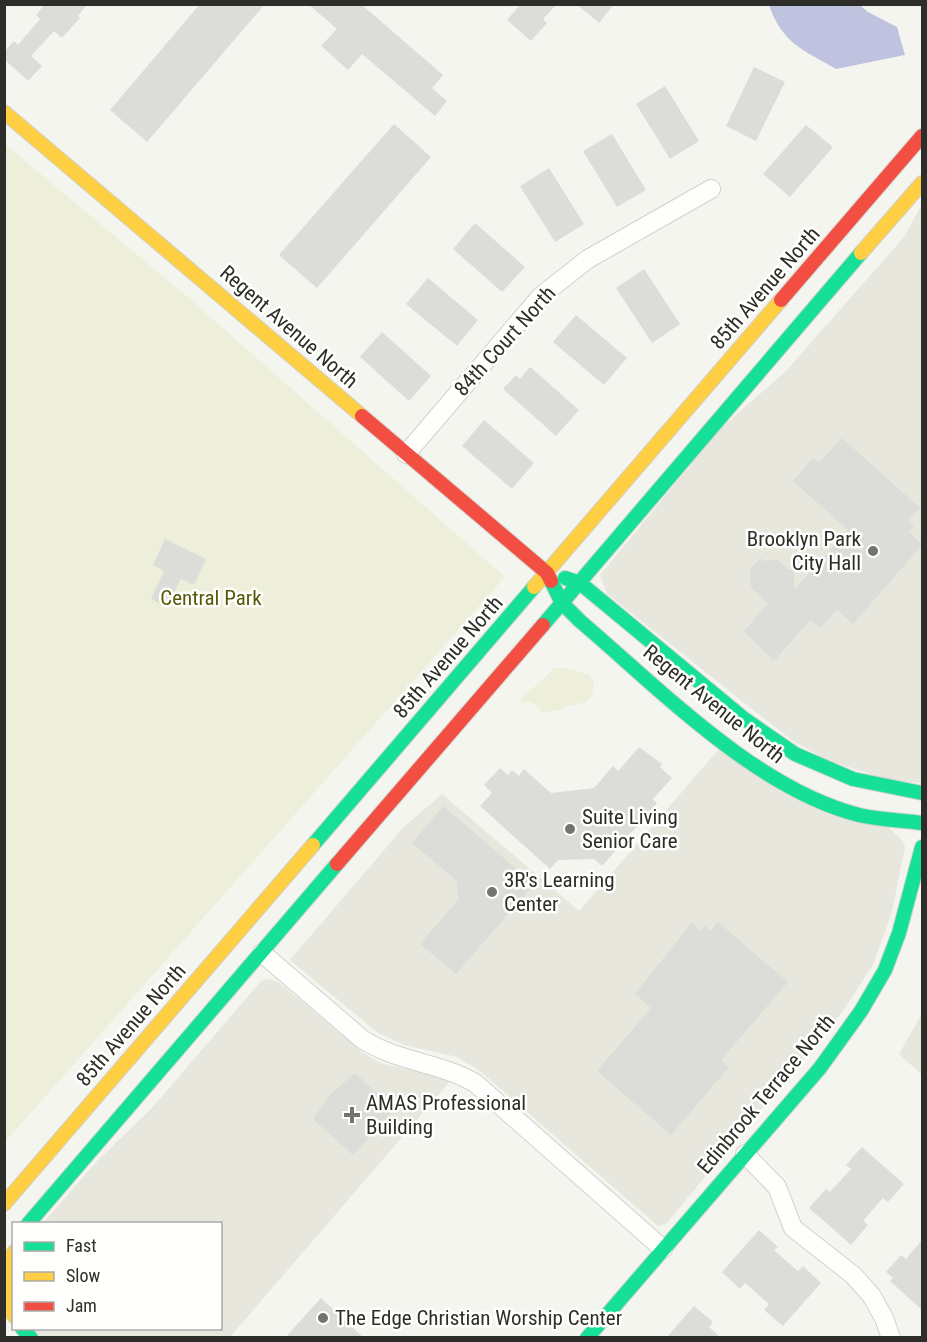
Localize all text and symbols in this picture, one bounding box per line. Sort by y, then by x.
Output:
street label: 85th Avenue North [705,222,825,354]
street label: Regent Avenue North [215,261,363,393]
street label: 84th Court North [449,281,561,401]
place label: Brooklyn Park City Hall [747,527,862,575]
marker: Brooklyn Park City Hall [866,544,880,558]
park label: Central Park [160,586,262,610]
street label: 85th Avenue North [388,591,508,723]
street label: Regent Avenue North [639,640,789,768]
place label: Suite Living Senior Care [582,805,678,853]
marker: Suite Living Senior Care [563,822,577,836]
place label: 3R's Learning Center [504,868,615,916]
marker: 3R's Learning Center [485,885,499,899]
street label: 85th Avenue North [71,959,191,1091]
street label: Edinbrook Terrace North [692,1009,840,1179]
place label: AMAS Professional Building [366,1091,526,1139]
marker: AMAS Professional Building [343,1106,361,1124]
legend [12,1222,222,1330]
text: Fast [66,1235,97,1256]
text: Slow [66,1265,101,1286]
text: Jam [66,1295,97,1316]
place label: The Edge Christian Worship Center [335,1306,622,1330]
marker: The Edge Christian Worship Center [316,1311,330,1325]

